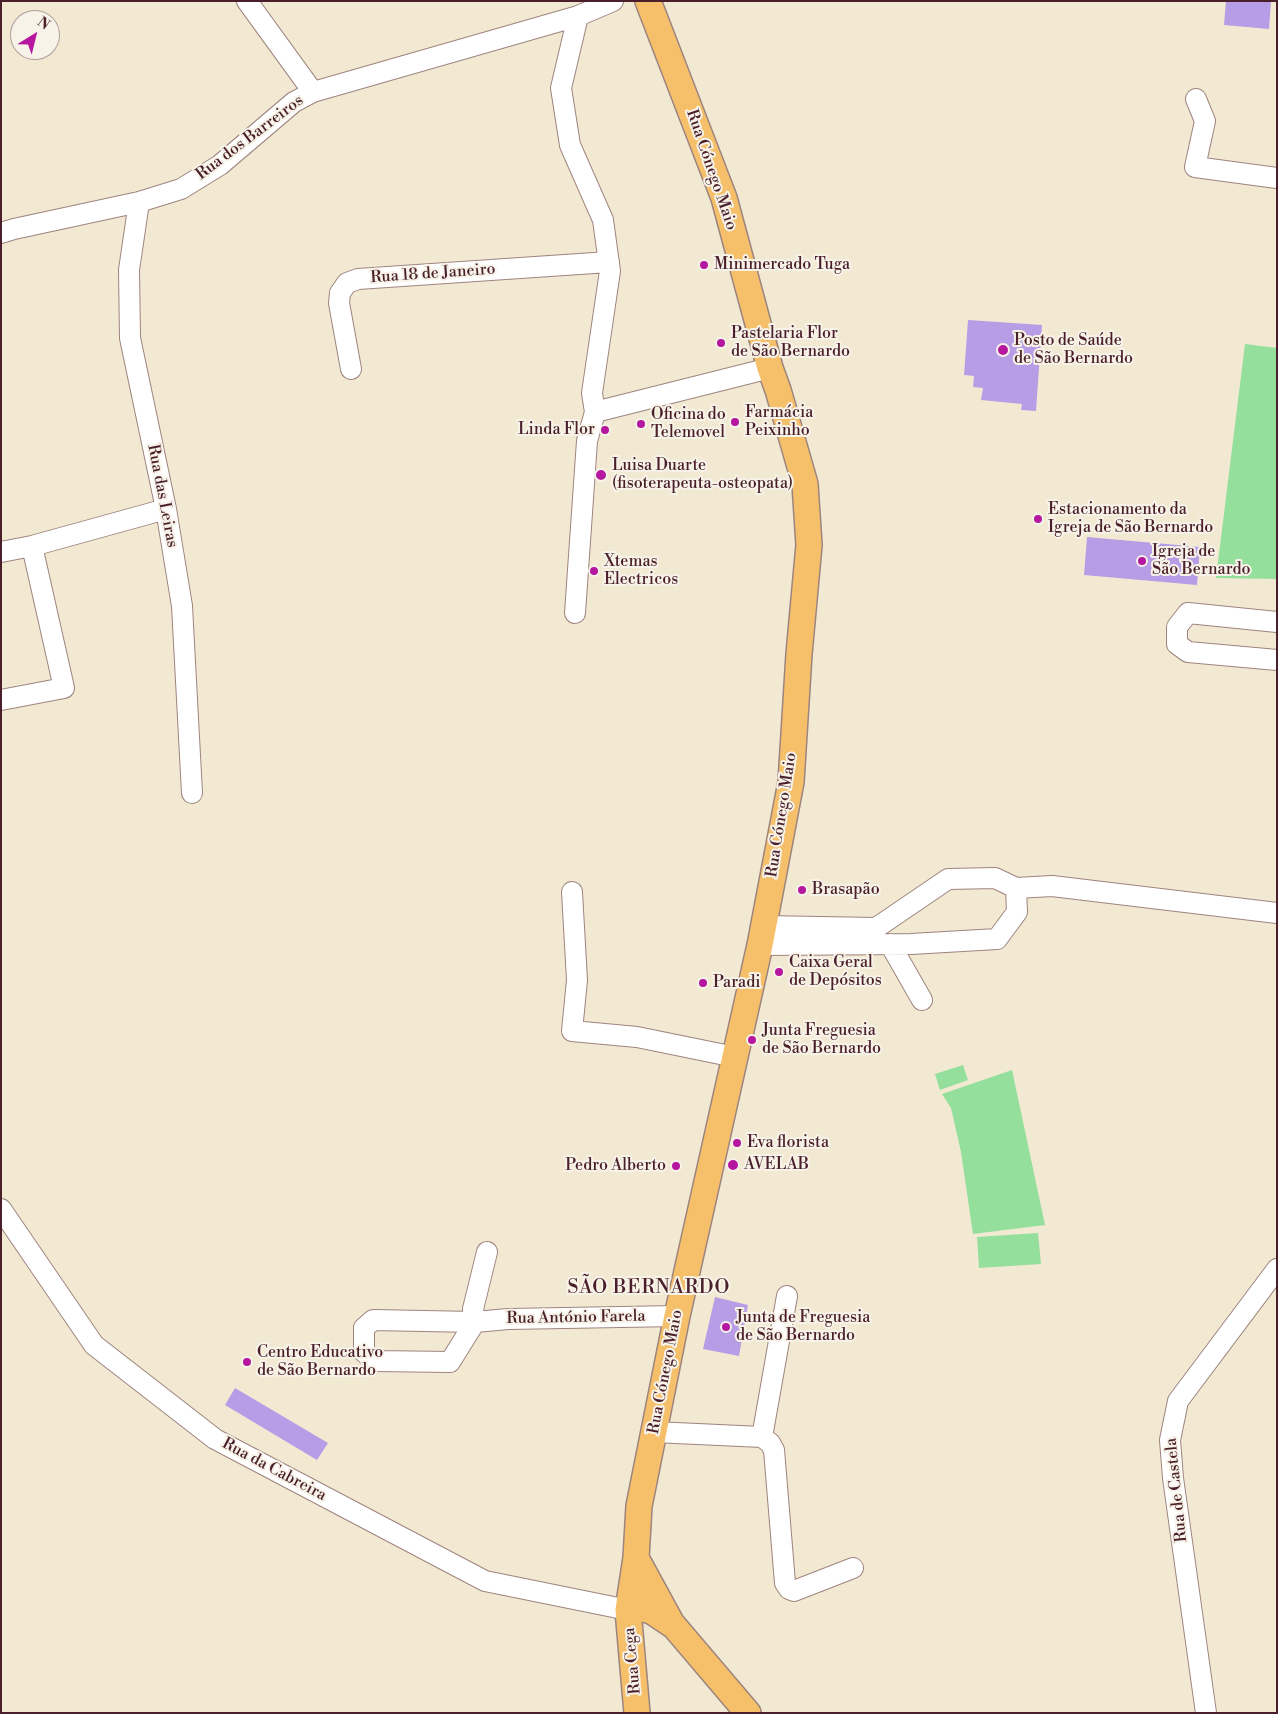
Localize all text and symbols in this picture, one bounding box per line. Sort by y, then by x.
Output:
north arrow [10,10,60,60]
text: N [33,13,53,34]
street label: Rua dos Barreiros [193,91,307,185]
street label: Rua Cónego Maio [681,107,741,233]
place label: Minimercado Tuga [714,255,850,275]
marker: Minimercado Tuga [698,259,710,271]
street label: Rua 18 de Janeiro [370,260,496,288]
place label: Pastelaria Flor de São Bernardo [731,324,850,362]
place label: Posto de Saúde de São Bernardo [1014,331,1133,369]
marker: Pastelaria Flor de São Bernardo [715,337,727,349]
marker: Posto de Saúde de São Bernardo [996,343,1010,357]
place label: Farmácia Peixinho [745,403,813,441]
place label: Oficina do Telemovel [651,405,726,443]
marker: Farmácia Peixinho [729,416,741,428]
marker: Oficina do Telemovel [635,418,647,430]
place label: Linda Flor [518,420,595,440]
marker: Linda Flor [599,424,611,436]
street label: Rua das Leiras [143,443,181,549]
place label: Luisa Duarte (fisoterapeuta-osteopata) [612,456,793,494]
marker: Luisa Duarte (fisoterapeuta-osteopata) [594,468,608,482]
place label: Estacionamento da Igreja de São Bernardo [1048,500,1213,538]
marker: Estacionamento da Igreja de São Bernardo [1032,513,1044,525]
place label: Igreja de São Bernardo [1152,542,1251,580]
place label: Xtemas Electricos [604,552,678,590]
marker: Igreja de São Bernardo [1136,555,1148,567]
marker: Xtemas Electricos [588,565,600,577]
street label: Rua Cónego Maio [763,751,801,879]
place label: Brasapão [812,880,880,900]
marker: Brasapão [796,884,808,896]
place label: Caixa Geral de Depósitos [789,953,882,991]
marker: Caixa Geral de Depósitos [773,966,785,978]
place label: Paradi [713,973,761,993]
marker: Paradi [697,977,709,989]
place label: Junta Freguesia de São Bernardo [762,1021,881,1059]
marker: Junta Freguesia de São Bernardo [746,1034,758,1046]
place label: Eva florista [747,1133,829,1153]
marker: Eva florista [731,1137,743,1149]
place label: AVELAB [744,1155,809,1175]
place label: Pedro Alberto [565,1156,666,1176]
marker: AVELAB [726,1158,740,1172]
marker: Pedro Alberto [670,1160,682,1172]
district label: SÃO BERNARDO [566,1277,732,1299]
street label: Rua António Farela [506,1307,646,1329]
street label: Rua Cónego Maio [645,1308,687,1436]
place label: Junta de Freguesia de São Bernardo [736,1308,870,1346]
marker: Junta de Freguesia de São Bernardo [720,1321,732,1333]
place label: Centro Educativo de São Bernardo [257,1343,383,1381]
marker: Centro Educativo de São Bernardo [241,1356,253,1368]
street label: Rua da Cabreira [219,1434,329,1506]
street label: Rua de Castela [1162,1437,1192,1543]
street label: Rua Cega [621,1627,645,1695]

